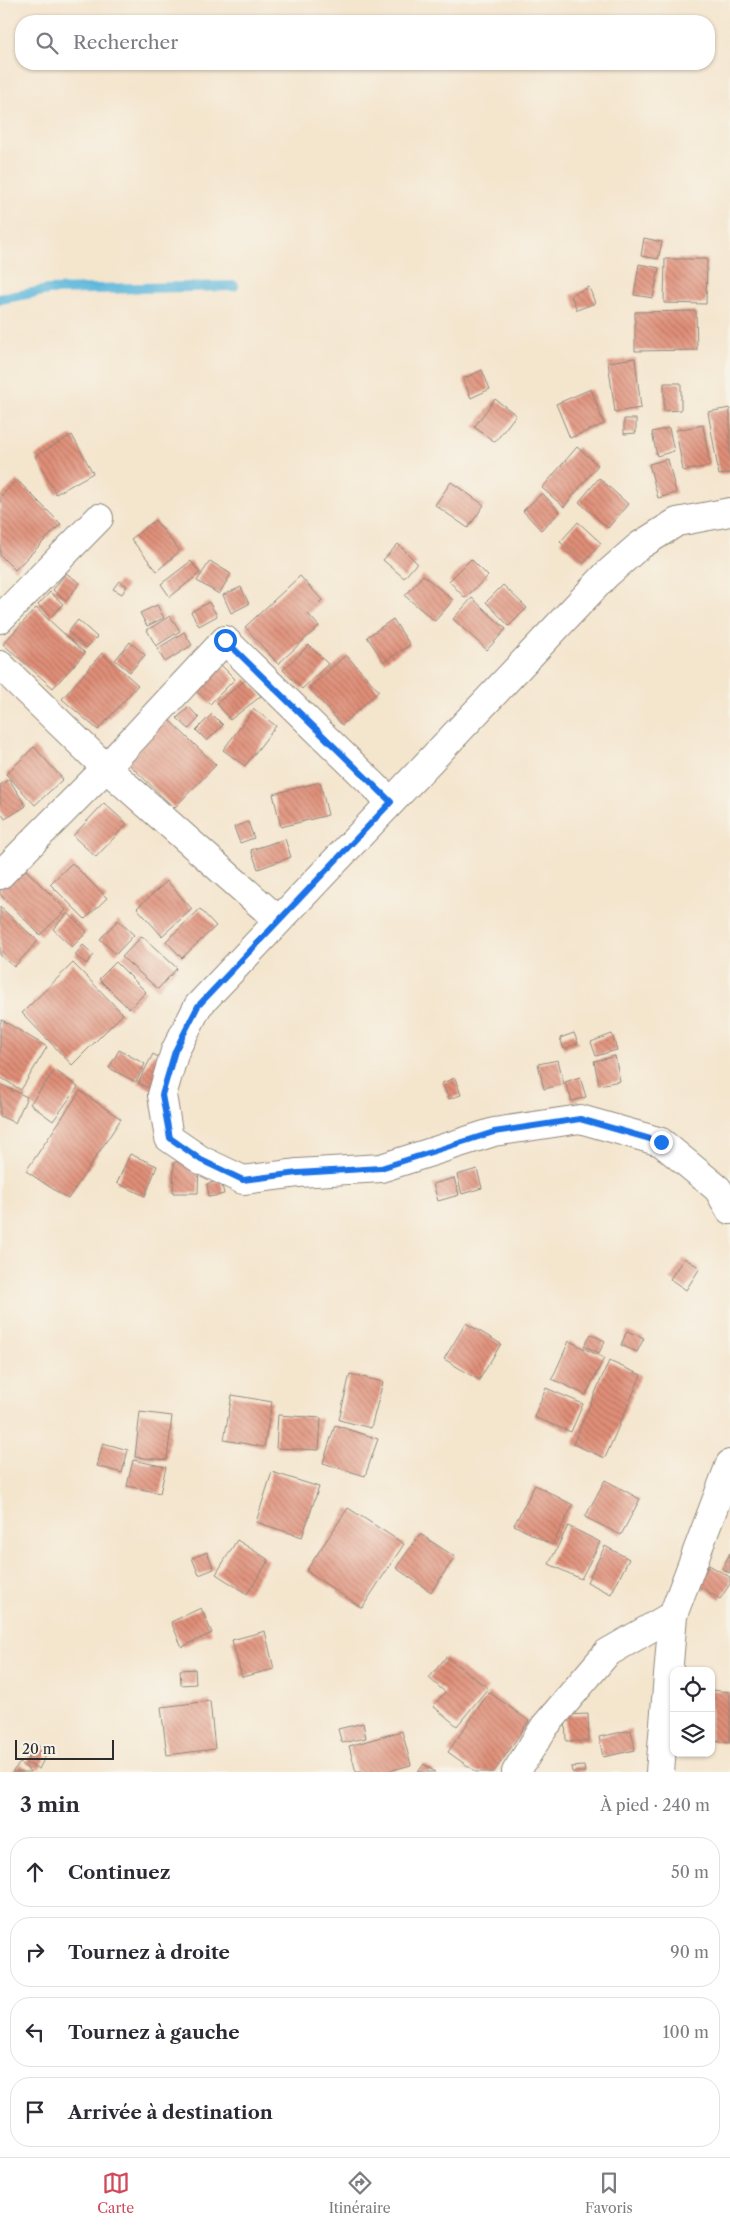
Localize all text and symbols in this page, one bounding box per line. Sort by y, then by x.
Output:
search box [15,15,715,70]
icon: search [33,29,61,57]
text: Rechercher [73,31,178,54]
route start [214,629,237,652]
route end [650,1131,673,1154]
map controls [670,1667,715,1757]
button: locate [670,1667,715,1712]
button: layers [670,1712,715,1757]
scale bar [15,1737,114,1760]
text: 20 m [22,1740,56,1758]
text: 3 min [20,1792,80,1817]
text: À pied · 240 m [600,1795,710,1815]
icon: ahead [21,1858,49,1886]
text: Continuez [68,1861,170,1884]
text: 50 m [671,1862,709,1882]
icon: right [21,1938,49,1966]
text: Tournez à droite [68,1941,230,1964]
text: 90 m [670,1942,709,1962]
icon: left [21,2018,49,2046]
text: Tournez à gauche [68,2021,240,2044]
text: 100 m [663,2022,709,2042]
icon: arrive [21,2098,49,2126]
text: Arrivée à destination [68,2101,273,2124]
tab: Carte [97,2169,134,2217]
tab: Itinéraire [329,2169,391,2217]
tab: Favoris [585,2169,633,2217]

